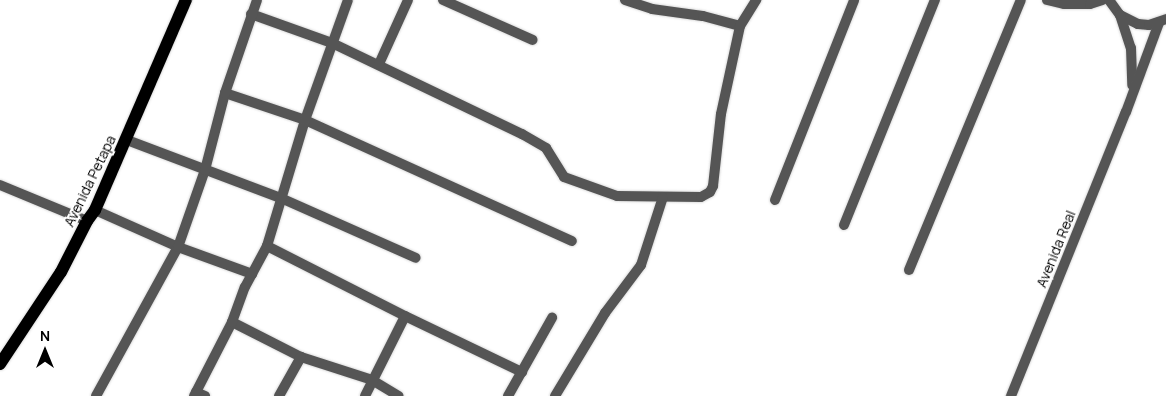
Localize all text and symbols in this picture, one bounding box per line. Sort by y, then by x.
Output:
street label: Avenida Petapa [61,133,119,229]
street label: Avenida Real [1033,208,1079,290]
north arrow [20,326,70,376]
text: N [40,326,50,345]

